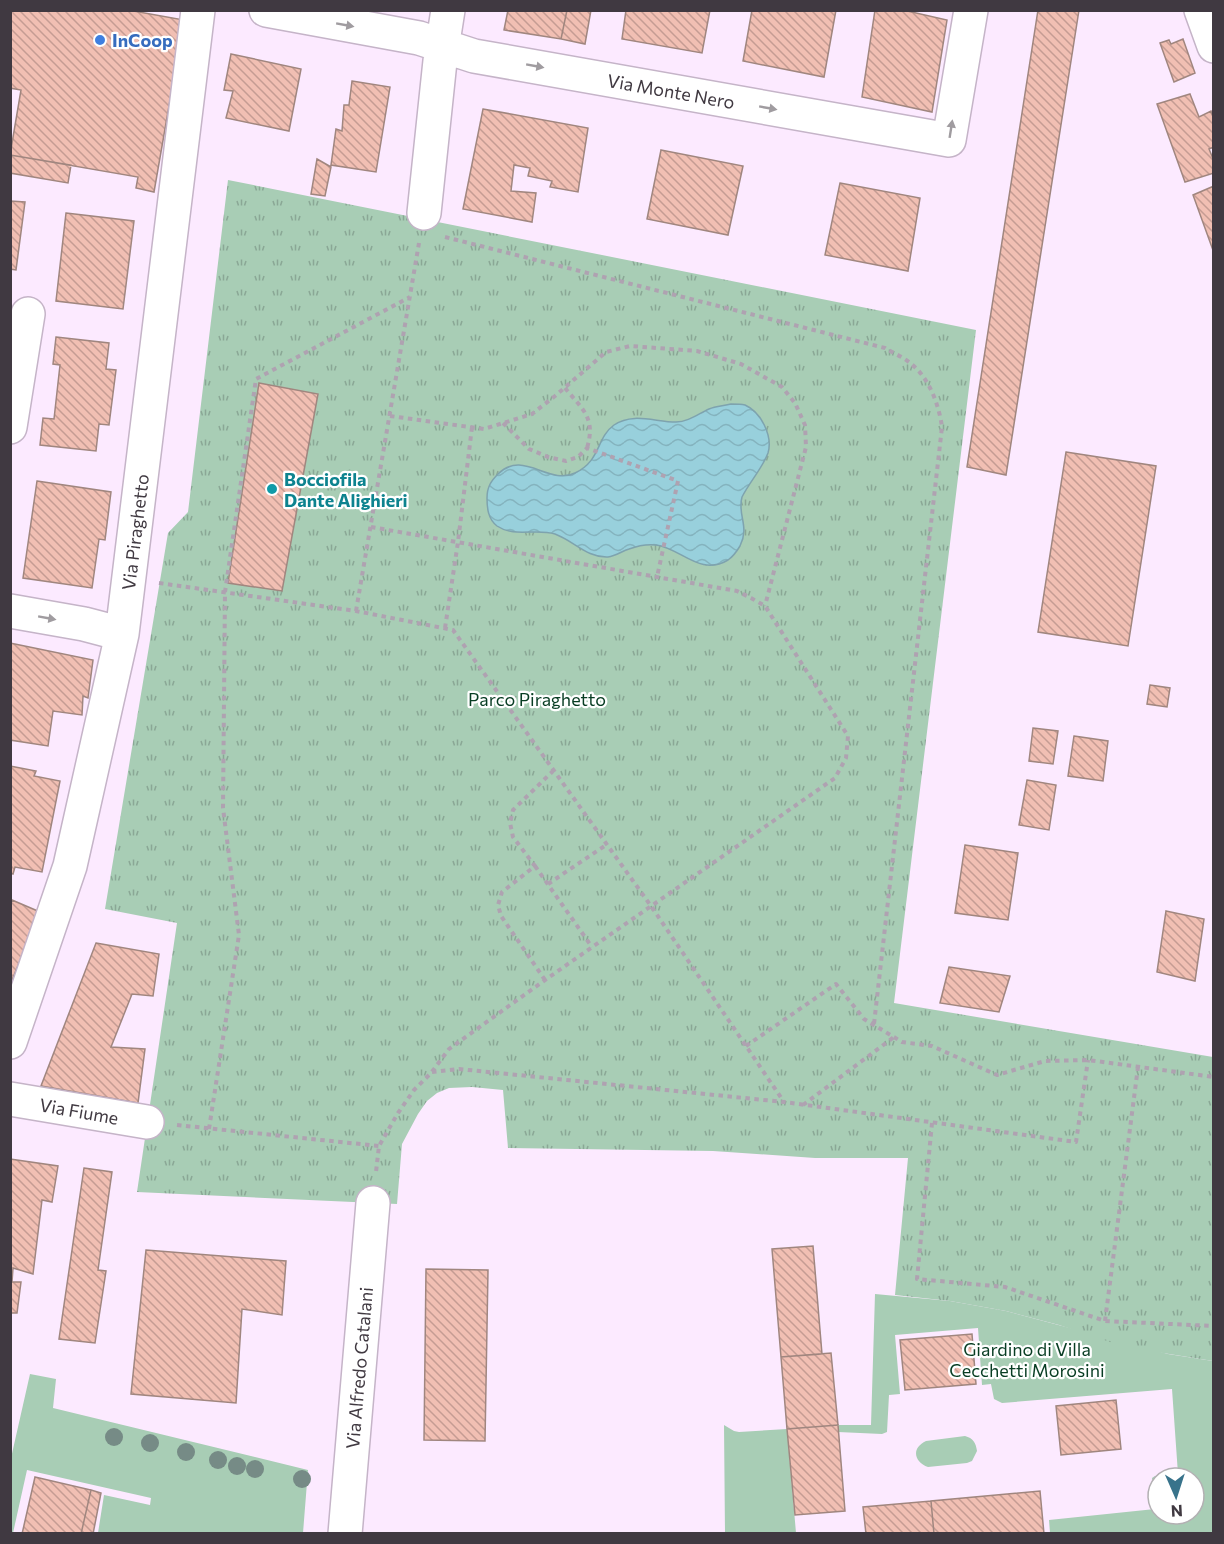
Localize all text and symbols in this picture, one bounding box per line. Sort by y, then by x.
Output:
one-way arrow [335,20,354,29]
place label: InCoop [112,29,173,51]
marker: InCoop [93,33,107,47]
one-way arrow [525,62,544,71]
street label: Via Monte Nero [606,69,736,113]
one-way arrow [759,104,778,113]
one-way arrow [947,120,956,139]
place label: Bocciofila Dante Alighieri [284,468,408,511]
street label: Via Piraghetto [117,473,153,591]
marker: Bocciofila Dante Alighieri [265,482,279,496]
one-way arrow [38,613,57,622]
park label: Parco Piraghetto [468,688,606,710]
street label: Via Fiume [38,1093,120,1129]
street label: Via Alfredo Catalani [341,1286,377,1450]
park label: Giardino di Villa Cecchetti Morosini [949,1338,1105,1381]
north arrow [1146,1466,1206,1526]
text: N [1170,1502,1183,1521]

